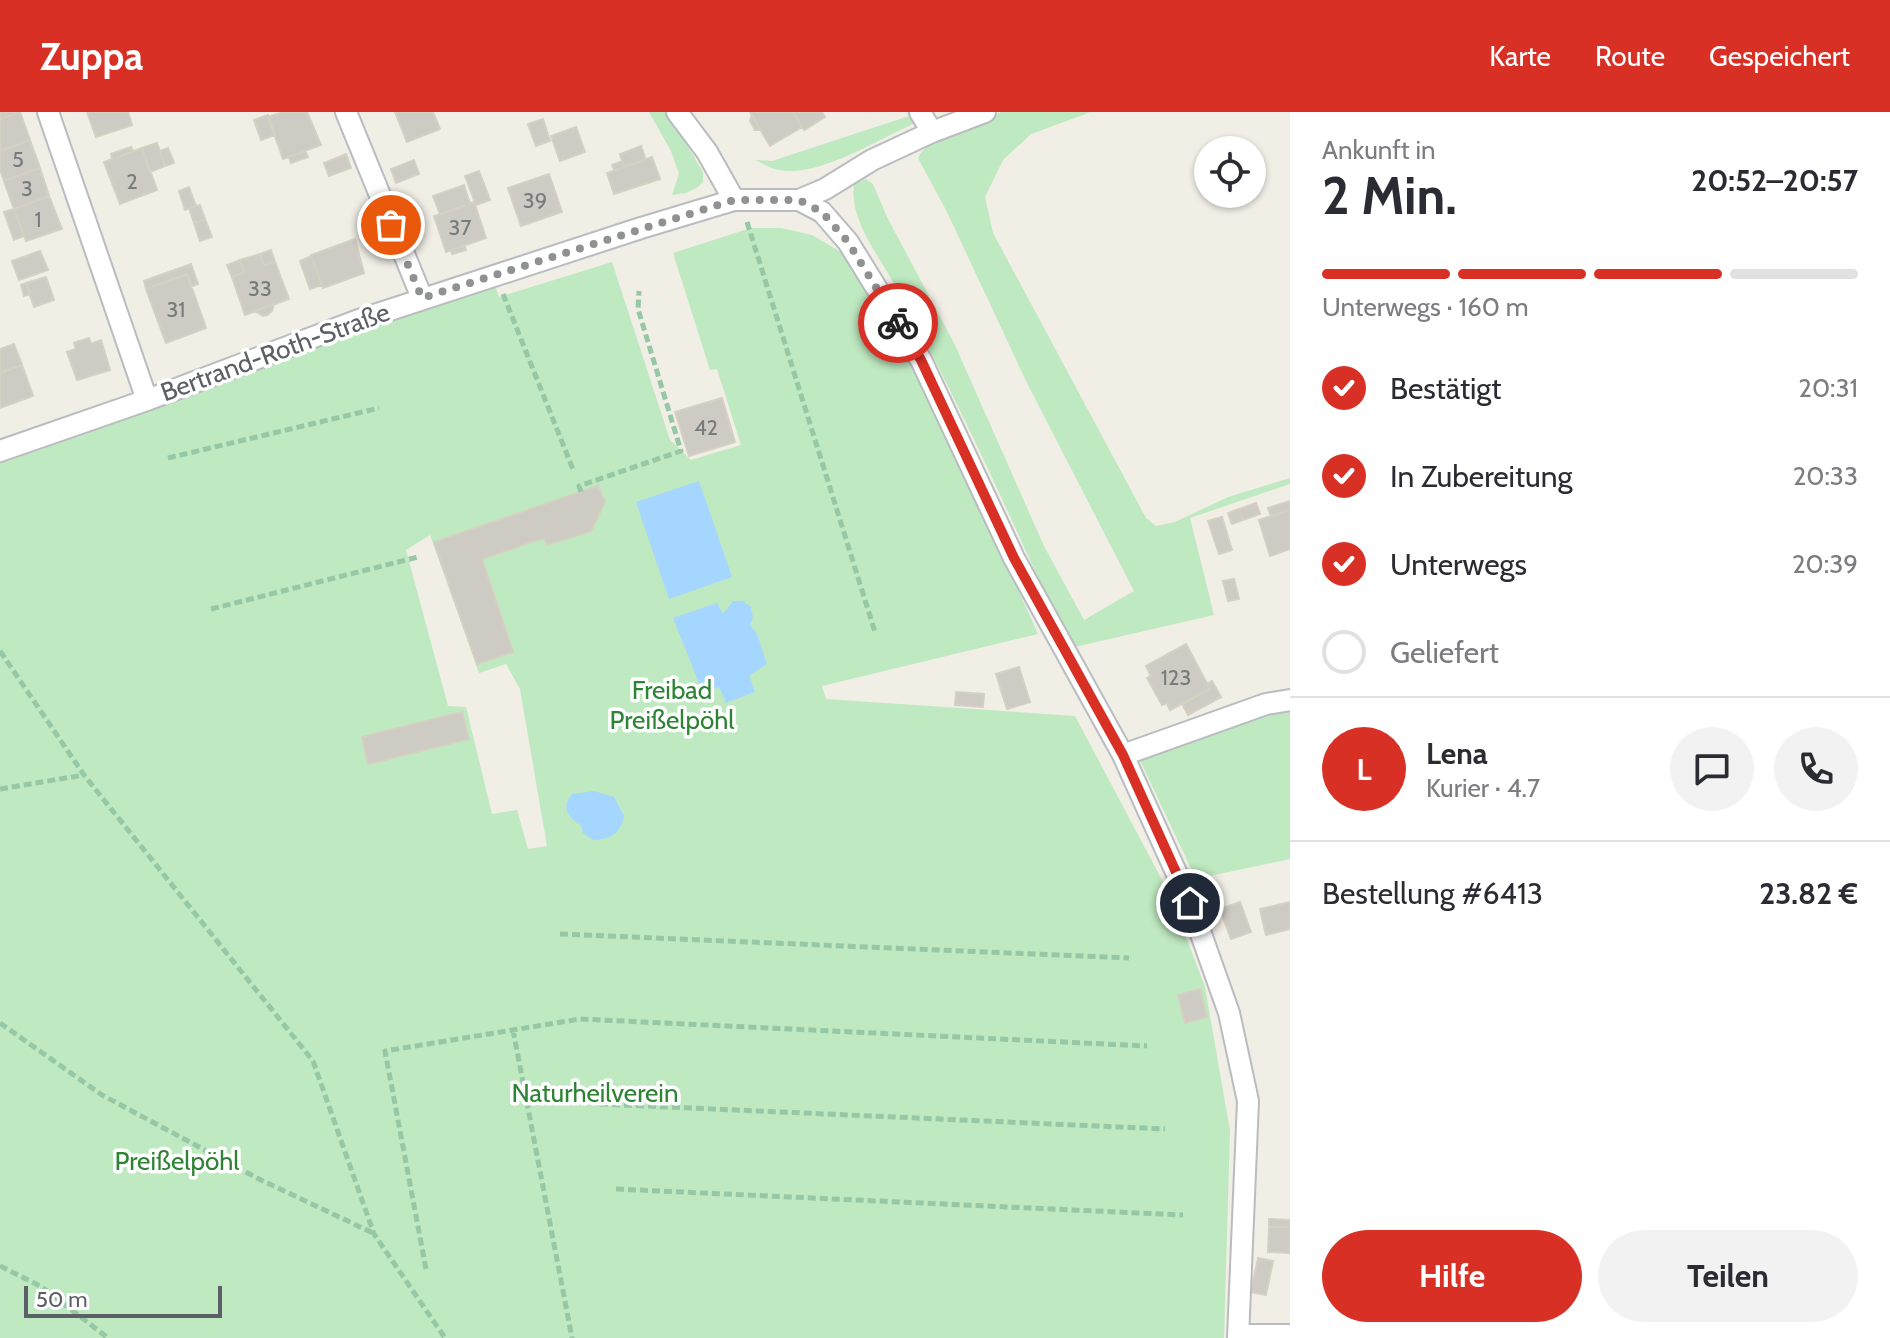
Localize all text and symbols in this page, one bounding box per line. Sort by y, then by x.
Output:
text: Zuppa [40,33,143,80]
text: Karte [1489,39,1551,73]
text: Route [1595,39,1665,73]
text: Gespeichert [1709,39,1850,73]
text: Ankunft in [1322,134,1436,166]
map controls [1194,136,1266,208]
button: locate [1194,136,1266,208]
house number: 5 [12,146,24,173]
text: 20:52–20:57 [1691,162,1858,199]
text: 2 Min. [1322,164,1457,227]
house number: 2 [126,168,138,195]
house number: 3 [21,175,33,202]
house number: 39 [523,187,547,214]
pin [357,191,425,259]
icon: bag [369,203,413,247]
house number: 1 [34,206,42,233]
house number: 37 [449,214,471,241]
house number: 33 [248,275,272,302]
courier [858,283,938,363]
text: Unterwegs · 160 m [1322,291,1529,323]
street label: Bertrand-Roth-Straße [156,296,394,408]
house number: 31 [166,296,186,323]
icon: bike [876,301,920,345]
icon: check [1322,366,1366,410]
text: Bestätigt [1390,370,1501,407]
text: 20:31 [1798,372,1858,404]
house number: 42 [694,414,718,441]
icon: check [1322,454,1366,498]
text: In Zubereitung [1390,458,1573,495]
text: 20:33 [1793,460,1858,492]
icon: check [1322,542,1366,586]
text: Unterwegs [1390,546,1527,583]
text: 20:39 [1792,548,1858,580]
text: Geliefert [1390,634,1499,671]
house number: 123 [1161,664,1191,691]
park label: Freibad Preißelpöhl [610,674,734,736]
button: chat [1670,727,1754,811]
button: phone [1774,727,1858,811]
text: Lena [1426,735,1488,772]
text: L [1356,751,1372,788]
text: Kurier · 4.7 [1426,772,1540,804]
pin [1156,869,1224,937]
text: Bestellung #6413 [1322,875,1543,912]
text: 23.82 € [1759,875,1858,912]
icon: home [1168,881,1212,925]
park label: Naturheilverein [512,1077,678,1109]
park label: Preißelpöhl [115,1145,239,1177]
button: Hilfe [1322,1230,1582,1322]
button: Teilen [1598,1230,1858,1322]
scale bar [24,1282,222,1318]
text: 50 m [36,1286,88,1313]

